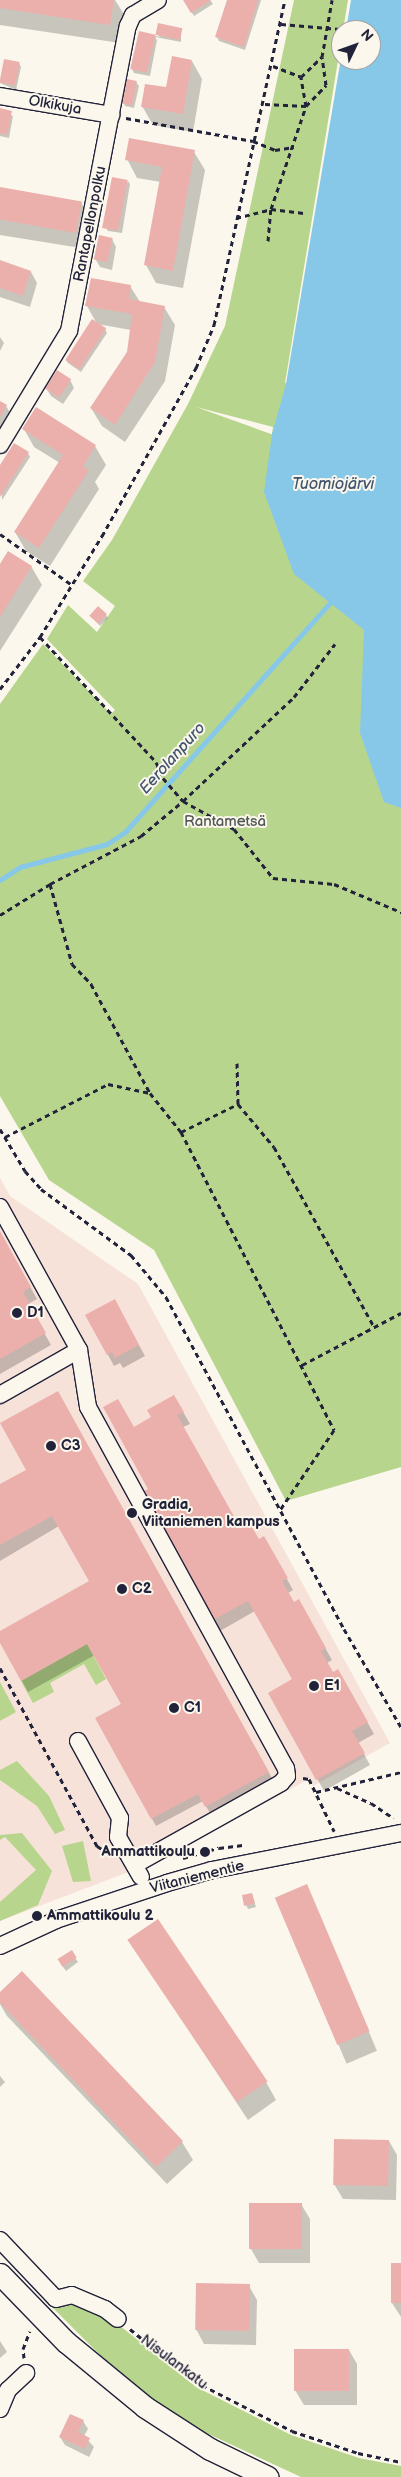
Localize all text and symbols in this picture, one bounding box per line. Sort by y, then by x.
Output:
north arrow [331,20,381,70]
text: N [357,26,377,45]
street label: Olkikuja [27,92,83,118]
street label: Rantapellonpolku [70,165,110,283]
water label: Tuomiojärvi [292,475,374,495]
water label: Eerolanpuro [136,719,210,799]
park label: Rantametsä [184,813,266,831]
place label: D1 [27,1304,44,1322]
marker: D1 [11,1307,23,1319]
place label: C3 [61,1437,80,1455]
marker: C3 [45,1440,57,1452]
place label: Gradia, Viitaniemen kampus [142,1495,280,1530]
marker: Gradia, Viitaniemen kampus [126,1507,138,1519]
place label: C2 [132,1580,152,1598]
marker: C2 [116,1583,128,1595]
place label: E1 [324,1677,340,1695]
marker: E1 [308,1680,320,1692]
place label: C1 [184,1699,201,1717]
marker: C1 [168,1702,180,1714]
place label: Ammattikoulu [101,1843,195,1861]
marker: Ammattikoulu [199,1846,211,1858]
street label: Viitaniementie [148,1857,246,1897]
place label: Ammattikoulu 2 [47,1907,154,1925]
marker: Ammattikoulu 2 [31,1910,43,1922]
street label: Nisulankatu [137,2331,211,2393]

